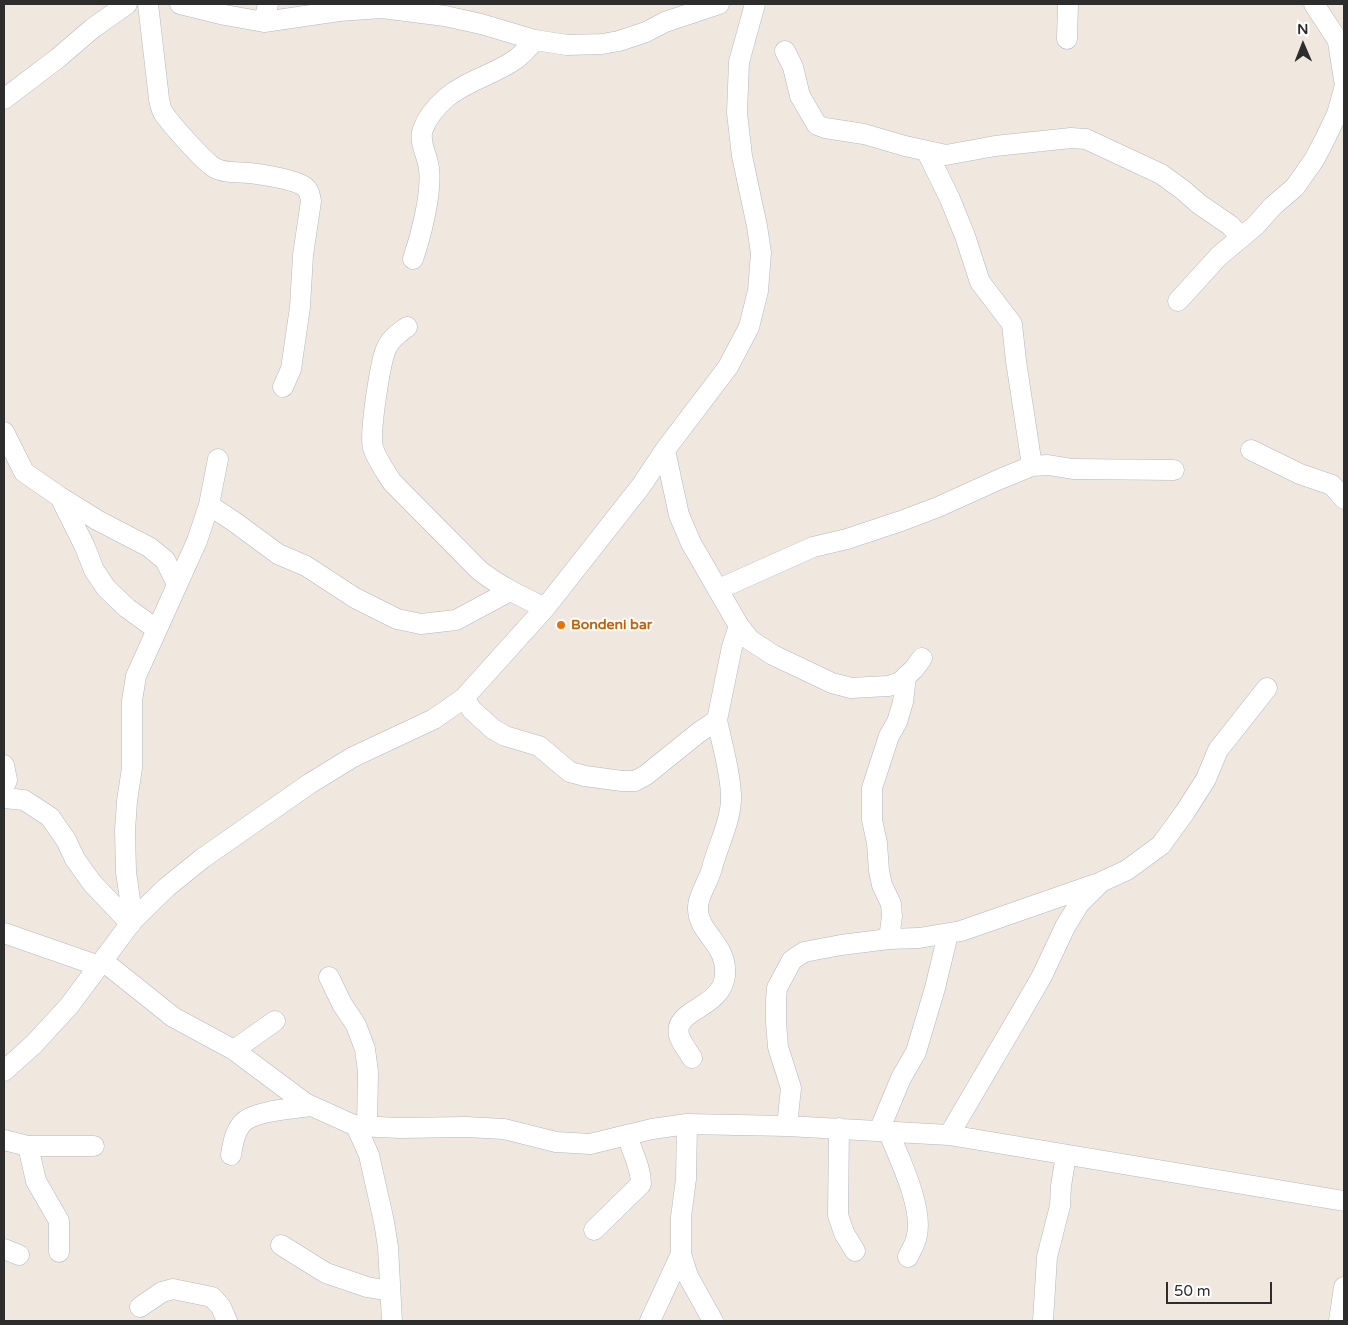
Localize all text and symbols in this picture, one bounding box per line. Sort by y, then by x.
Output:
north arrow [1278,20,1328,70]
text: N [1297,21,1309,38]
place label: Bondeni bar [571,617,652,633]
marker: Bondeni bar [555,619,567,631]
scale bar [1168,1272,1274,1304]
text: 50 m [1174,1282,1211,1300]

